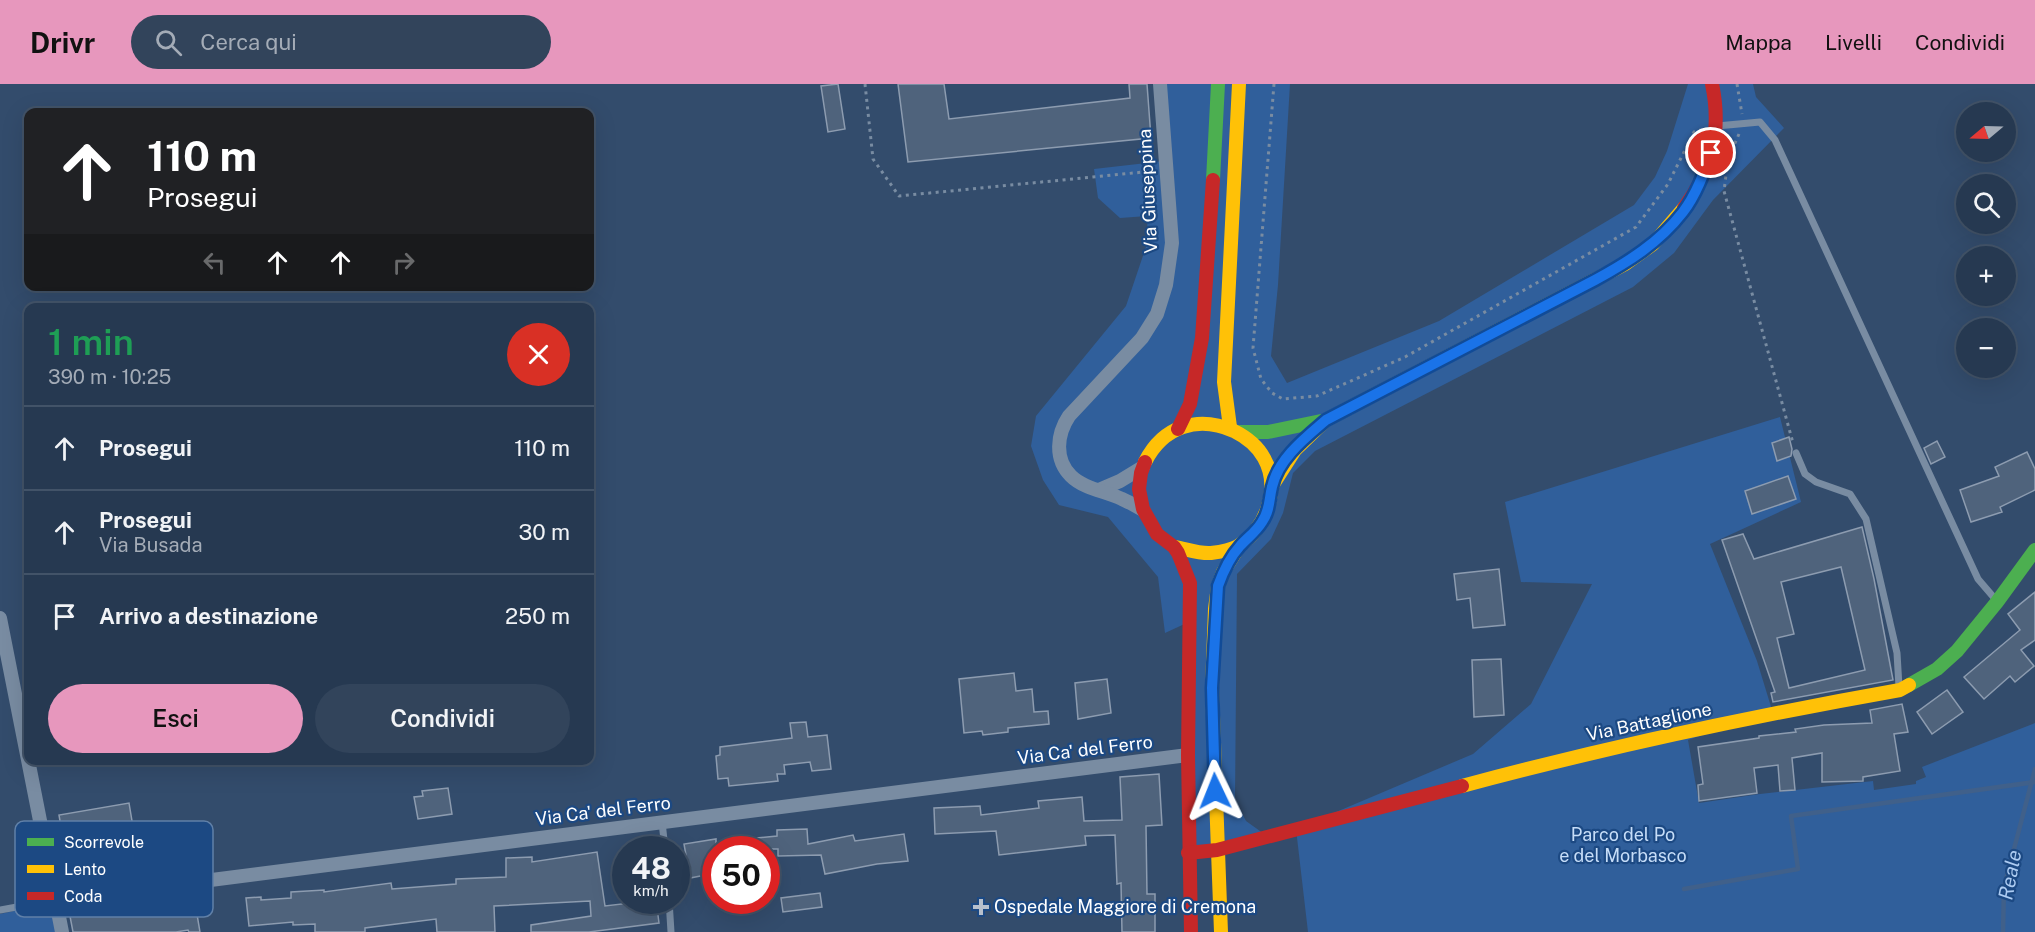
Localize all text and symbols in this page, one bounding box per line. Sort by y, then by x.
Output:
search box [131,15,551,69]
text: Drivr [30,26,95,59]
icon: search [152,26,185,59]
text: Cerca qui [200,29,297,55]
text: Mappa [1725,30,1792,55]
text: Livelli [1825,30,1882,55]
text: Condividi [1915,30,2005,55]
north arrow [1956,102,2016,162]
map controls [1956,102,2016,378]
pin [1685,127,1736,178]
street label: Via Giuseppina [1134,128,1161,254]
text: 110 m [147,131,257,180]
icon: ahead [48,132,126,210]
icon: arrive [1694,136,1727,169]
button: search [1956,174,2016,234]
text: Prosegui [147,181,258,213]
icon: left [198,246,231,279]
icon: ahead [261,246,294,279]
icon: ahead [324,246,357,279]
icon: right [387,246,420,279]
button: + [1956,246,2016,306]
button: − [1956,318,2016,378]
text: 1 min [48,321,134,363]
button: close [507,323,570,386]
text: 390 m · 10:25 [48,365,171,389]
icon: ahead [48,432,81,465]
text: Prosegui [99,435,192,461]
text: 110 m [514,435,570,461]
text: Prosegui [99,507,192,533]
icon: ahead [48,516,81,549]
text: 30 m [518,519,570,545]
text: Via Busada [99,533,203,557]
icon: arrive [48,600,81,633]
text: Arrivo a destinazione [99,603,318,629]
text: 250 m [505,603,570,629]
button: Esci [48,684,303,753]
button: Condividi [315,684,570,753]
street label: Via Battaglione [1584,698,1713,745]
street label: Via Ca' del Ferro [1016,731,1154,768]
position arrow [1183,759,1247,823]
street label: Via Ca' del Ferro [534,792,672,829]
legend [15,821,213,917]
park label: Parco del Po e del Morbasco [1559,824,1687,866]
text: Scorrevole [64,833,144,852]
speed limit sign: 50 [702,836,780,914]
water label: Reale [1993,848,2027,902]
text: 48 [631,850,671,886]
text: Lento [64,860,106,879]
text: km/h [633,882,669,899]
text: Coda [64,887,102,906]
place label: Ospedale Maggiore di Cremona [994,896,1256,917]
marker: Ospedale Maggiore di Cremona [972,898,990,916]

